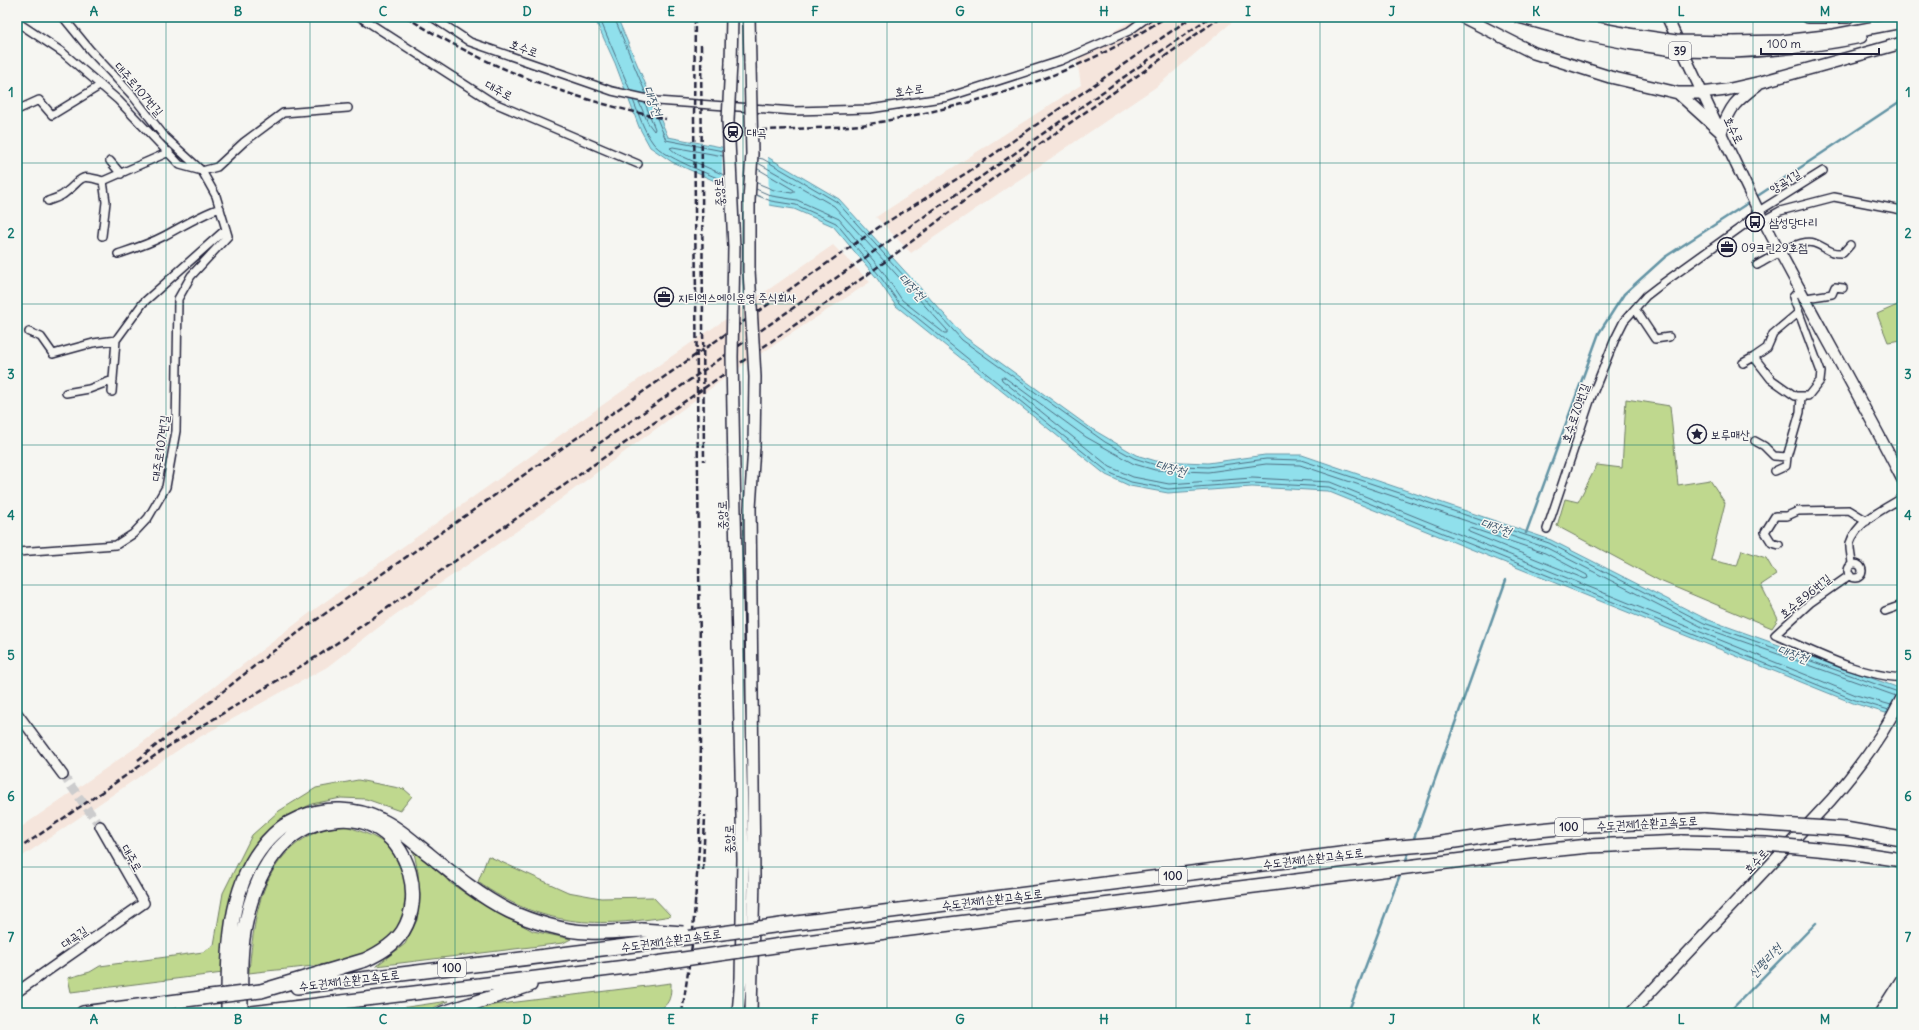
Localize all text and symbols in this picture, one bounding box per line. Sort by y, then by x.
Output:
text: A [90,3,99,20]
text: B [234,3,243,20]
text: C [379,3,388,20]
text: D [522,3,532,20]
text: E [667,3,675,20]
text: F [811,3,819,20]
text: G [955,3,965,20]
text: H [1099,3,1109,20]
text: I [1245,3,1251,20]
text: J [1389,3,1396,20]
text: K [1532,3,1541,20]
text: L [1677,3,1685,20]
text: M [1820,3,1830,20]
scale bar [1761,30,1879,56]
street label: 호수로 [508,36,540,60]
text: 100 m [1767,36,1801,51]
road number: 39 [1669,42,1691,60]
street label: 대주로107번길 [111,59,167,119]
street label: 대주로 [483,77,515,103]
street label: 호수로 [894,81,924,99]
water label: 대장천 [639,83,667,120]
text: 1 [8,84,14,101]
text: 1 [1905,84,1911,101]
street label: 호수로 [1721,114,1747,146]
station icon: 대곡 [722,121,744,143]
place label: 대곡 [747,125,767,140]
street label: 양곡1길 [1767,166,1804,196]
street label: 중앙로 [711,177,727,207]
bus stop icon: 삼성당다리 [1744,211,1766,233]
place label: 삼성당다리 [1769,215,1817,230]
text: 2 [7,225,15,242]
text: 2 [1904,225,1912,242]
office icon: 09크린29호점 [1716,236,1738,258]
place label: 09크린29호점 [1741,240,1808,255]
water label: 대장천 [895,270,930,305]
office icon: 지티엑스에이운영 주식회사 [653,286,675,308]
place label: 지티엑스에이운영 주식회사 [678,290,797,305]
text: 3 [7,366,15,383]
text: 3 [1904,366,1912,383]
street label: 호수로70번길 [1558,381,1592,445]
street label: 대주로107번길 [148,414,172,482]
place icon: 보루매산 [1686,423,1708,445]
place label: 보루매산 [1711,427,1750,442]
water label: 대장천 [1154,456,1190,481]
street label: 중앙로 [714,500,730,530]
text: 4 [7,507,15,524]
text: 4 [1904,507,1912,524]
water label: 대장천 [1478,514,1515,541]
street label: 호수로96번길 [1776,570,1834,621]
water label: 대장천 [1775,641,1812,668]
text: 5 [7,647,15,664]
text: 5 [1904,647,1912,664]
text: 6 [7,788,15,805]
text: 6 [1904,788,1912,805]
street label: 수도권제1순환고속도로 [1596,813,1698,833]
road number: 100 [1555,818,1583,836]
street label: 중앙로 [721,824,737,854]
street label: 대주로 [118,842,146,874]
street label: 수도권제1순환고속도로 [1262,844,1364,872]
street label: 호수로 [1741,845,1771,877]
road number: 100 [1159,867,1187,885]
street label: 수도권제1순환고속도로 [941,885,1043,913]
street label: 대곡길 [58,922,90,951]
street label: 수도권제1순환고속도로 [620,926,722,954]
text: 7 [8,929,15,946]
text: 7 [1905,929,1912,946]
water label: 신평리천 [1744,939,1787,982]
road number: 100 [438,959,466,977]
street label: 수도권제1순환고속도로 [298,966,400,994]
text: A [90,1011,99,1028]
text: B [234,1011,243,1028]
text: C [379,1011,388,1028]
text: D [522,1011,532,1028]
text: E [667,1011,675,1028]
text: F [811,1011,819,1028]
text: G [955,1011,965,1028]
text: H [1099,1011,1109,1028]
text: I [1245,1011,1251,1028]
text: J [1389,1011,1396,1028]
text: K [1532,1011,1541,1028]
text: L [1677,1011,1685,1028]
text: M [1820,1011,1830,1028]

